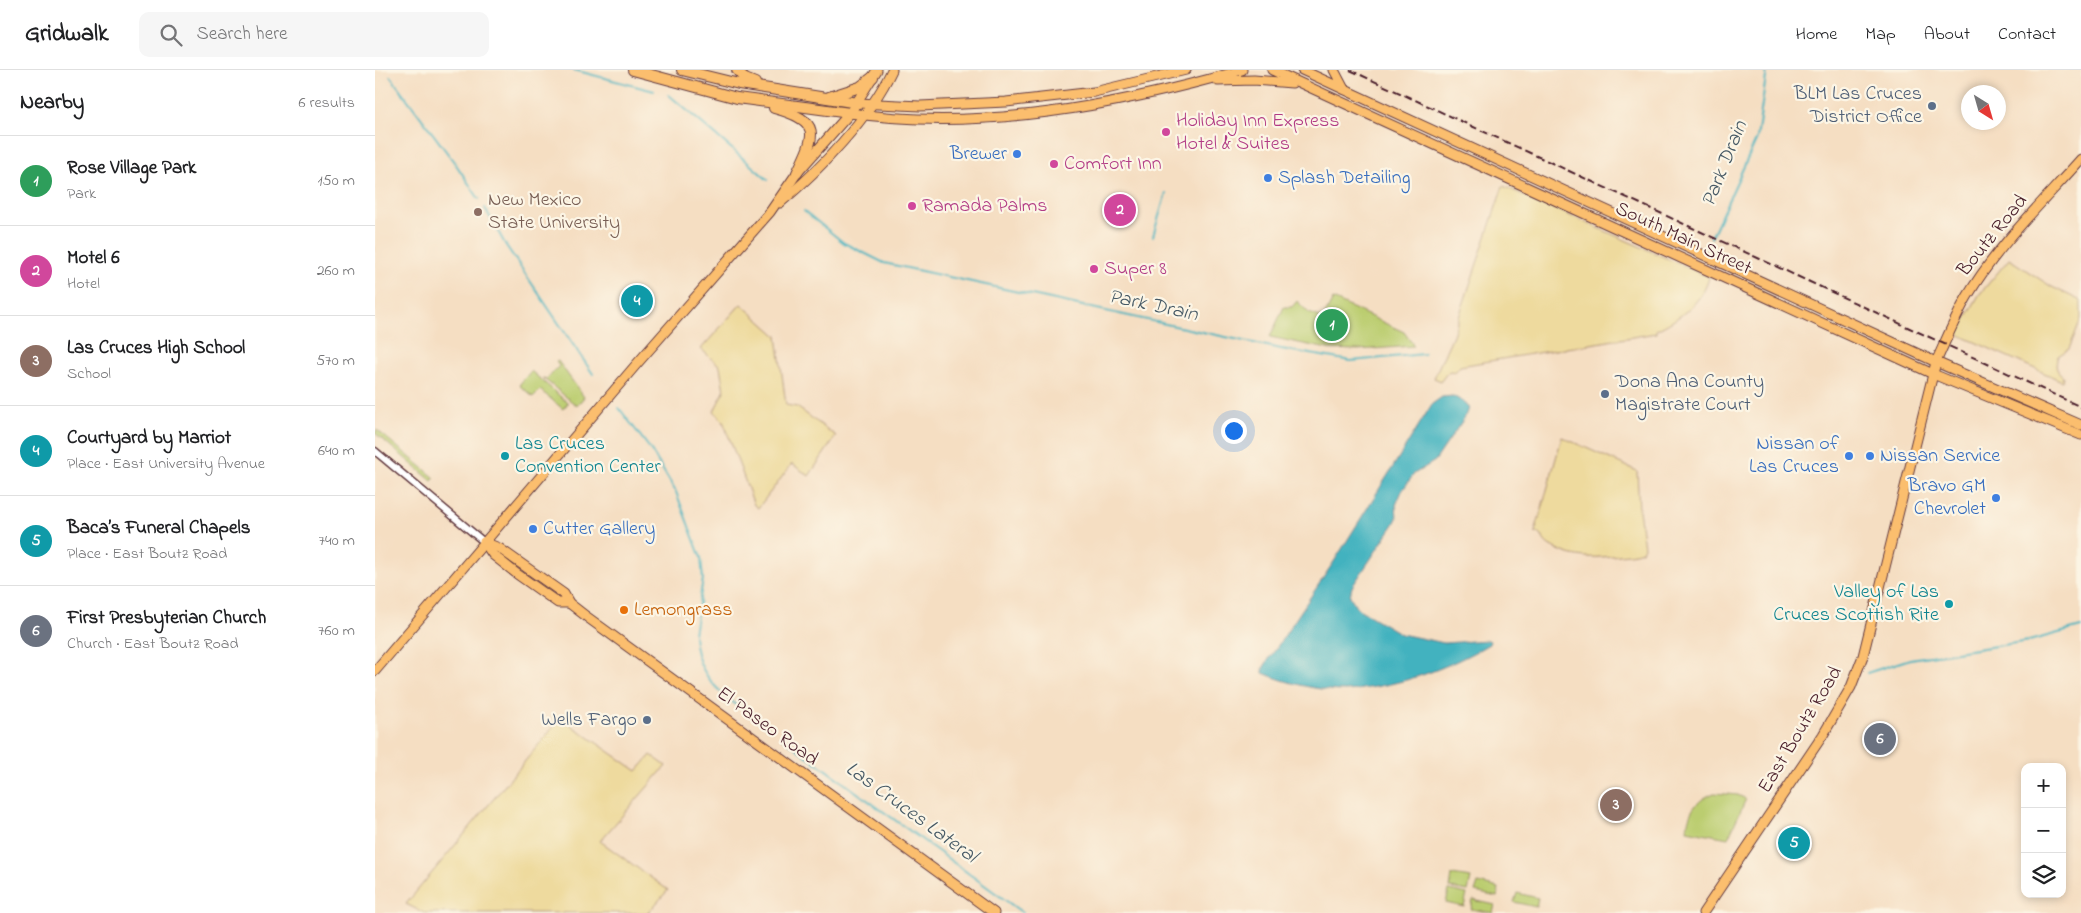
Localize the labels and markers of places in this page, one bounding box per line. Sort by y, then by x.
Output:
place label: BLM Las Cruces District Office [1793,80,1922,132]
marker: BLM Las Cruces District Office [1926,100,1938,112]
place label: Holiday Inn Express Hotel & Suites [1176,107,1339,159]
marker: Holiday Inn Express Hotel & Suites [1160,126,1172,138]
place label: Brewer [949,140,1008,169]
marker: Brewer [1011,148,1023,160]
place label: Comfort Inn [1064,150,1162,179]
marker: Comfort Inn [1048,158,1060,170]
place label: Splash Detailing [1278,164,1411,194]
marker: Splash Detailing [1262,172,1274,184]
place label: New Mexico State University [488,186,620,238]
pin: 2 [1104,191,1136,229]
place label: Ramada Palms [922,192,1047,221]
marker: Ramada Palms [906,200,918,212]
marker: New Mexico State University [472,206,484,218]
place label: Super 8 [1104,255,1167,284]
marker: Super 8 [1088,263,1100,275]
pin: 4 [621,282,653,320]
pin: 1 [1316,306,1348,344]
place label: Dona Ana County Magistrate Court [1614,368,1764,421]
marker: Dona Ana County Magistrate Court [1599,388,1611,400]
place label: Las Cruces Convention Center [515,430,661,482]
place label: Nissan of Las Cruces [1749,430,1840,482]
place label: Nissan Service [1880,442,2000,471]
marker: Las Cruces Convention Center [499,450,511,462]
marker: Nissan of Las Cruces [1843,450,1855,462]
marker: Nissan Service [1864,450,1876,462]
place label: Bravo GM Chevrolet [1907,472,1986,524]
marker: Bravo GM Chevrolet [1990,492,2002,504]
place label: Cutter Gallery [543,515,655,544]
marker: Cutter Gallery [527,523,539,535]
place label: Valley of Las Cruces Scottish Rite [1773,578,1939,630]
place label: Lemongrass [634,596,733,626]
marker: Valley of Las Cruces Scottish Rite [1943,598,1955,610]
marker: Lemongrass [618,604,630,616]
place label: Wells Fargo [541,706,637,736]
marker: Wells Fargo [641,714,653,726]
pin: 6 [1864,720,1896,758]
pin: 3 [1600,786,1632,824]
pin: 5 [1778,824,1810,862]

